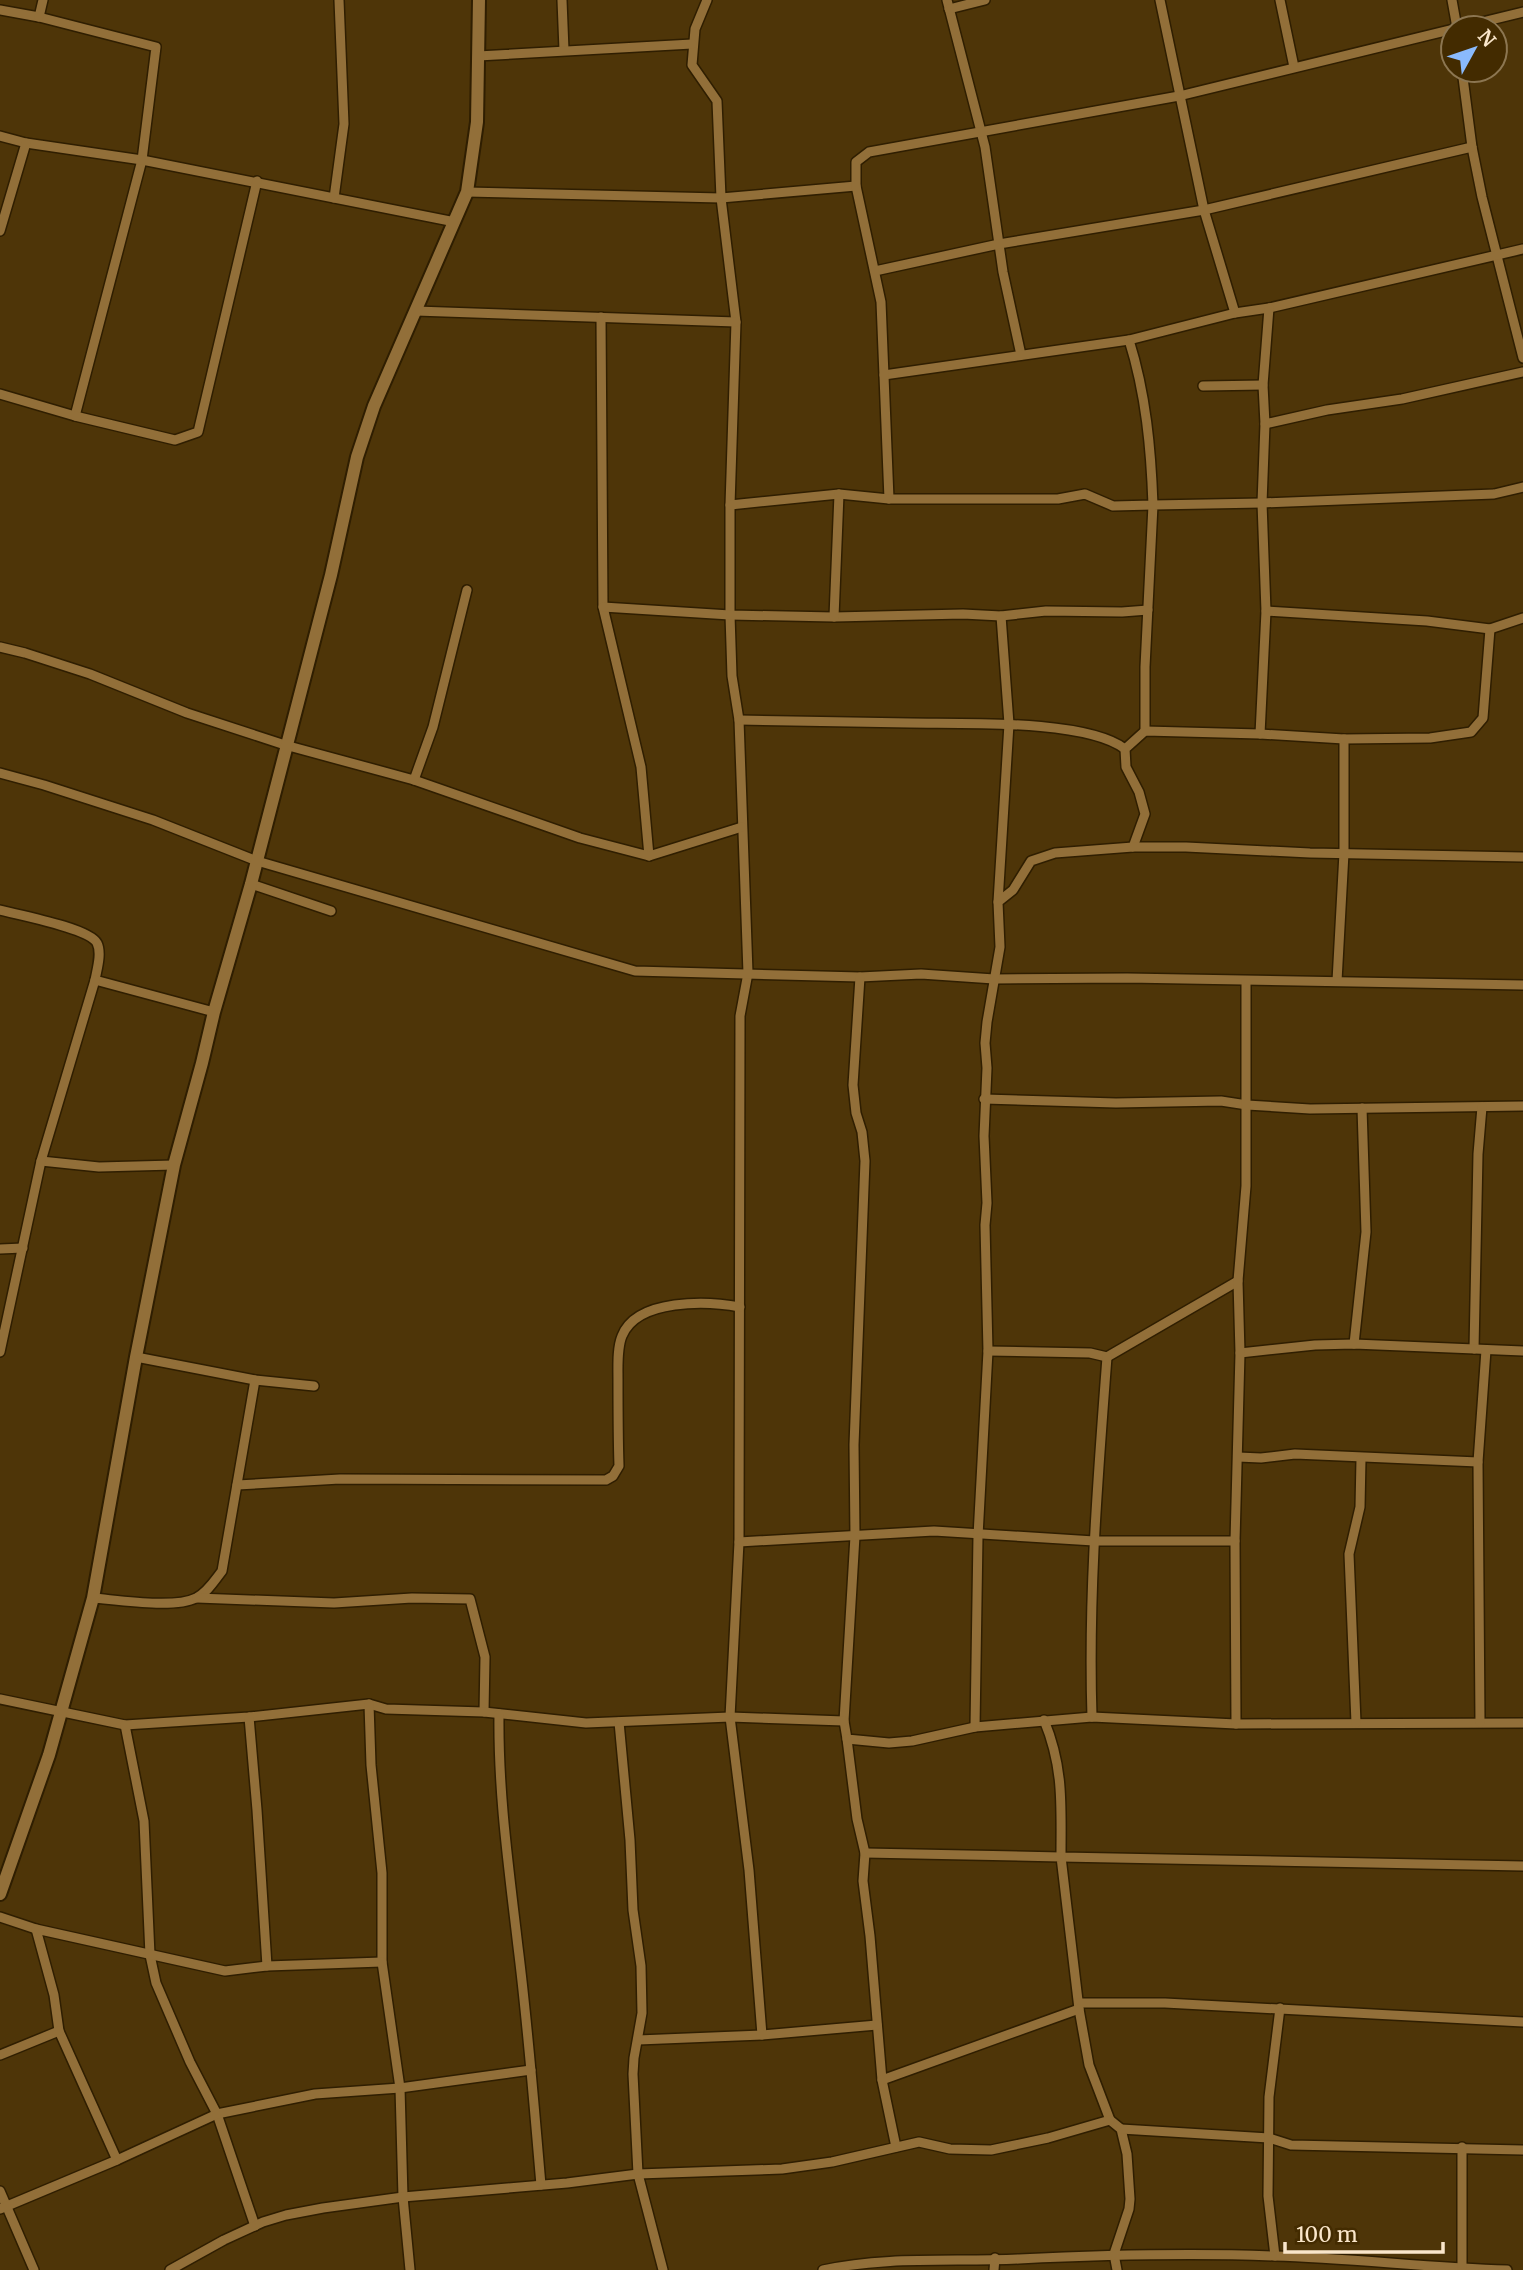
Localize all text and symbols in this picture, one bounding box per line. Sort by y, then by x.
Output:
north arrow [1439,14,1509,84]
text: N [1473,25,1501,52]
scale bar [1285,2210,1442,2254]
text: 100 m [1296,2221,1358,2248]

